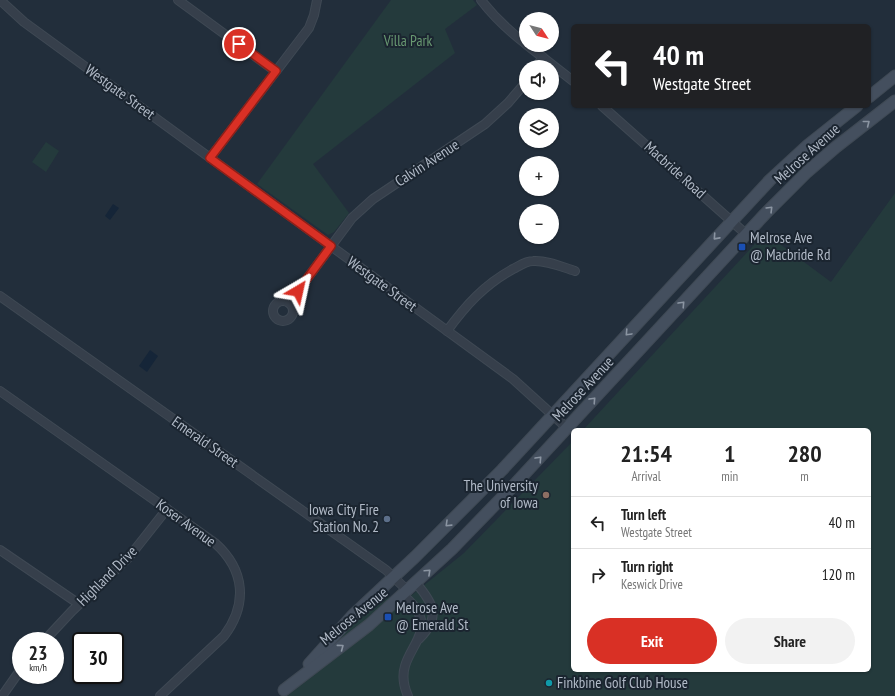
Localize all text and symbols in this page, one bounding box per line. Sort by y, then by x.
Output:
north arrow [519,12,559,52]
map controls [519,12,559,244]
pin [222,27,256,61]
park label: Villa Park [383,31,433,50]
icon: arrive [228,33,250,55]
text: 40 m [653,36,704,73]
icon: left [587,40,639,92]
street label: Westgate Street [82,60,159,123]
button: sound [519,60,559,100]
text: Westgate Street [653,72,751,95]
button: layers [519,108,559,148]
street label: Melrose Avenue [770,119,843,188]
one-way arrow [863,120,870,127]
street label: Calvin Avenue [391,135,462,190]
street label: Macbride Road [641,137,710,202]
button: + [519,156,559,196]
button: − [519,204,559,244]
one-way arrow [765,206,773,214]
place label: Melrose Ave @ Macbride Rd [750,228,830,264]
one-way arrow [714,233,721,240]
marker: Melrose Ave @ Macbride Rd [737,242,747,252]
street label: Westgate Street [344,252,421,315]
position arrow [277,270,319,312]
one-way arrow [677,301,684,309]
one-way arrow [626,328,633,336]
street label: Melrose Avenue [548,352,617,425]
one-way arrow [589,397,596,404]
street label: Emerald Street [168,412,242,471]
text: 21:54 [620,438,672,469]
text: 1 [724,438,735,469]
text: 280 [787,438,822,469]
one-way arrow [534,456,541,464]
text: Arrival [631,468,661,485]
text: min [721,468,738,485]
text: m [800,468,809,485]
place label: The University of Iowa [464,476,538,512]
marker: The University of Iowa [541,490,551,500]
street label: Koser Avenue [153,495,220,551]
place label: Iowa City Fire Station No. 2 [309,500,379,536]
text: Turn left [621,505,666,524]
icon: left [587,512,609,534]
text: 40 m [829,513,855,532]
marker: Iowa City Fire Station No. 2 [382,514,392,524]
one-way arrow [445,519,453,527]
text: Westgate Street [621,524,692,541]
street label: Highland Drive [73,542,141,610]
text: Turn right [621,557,673,576]
icon: right [587,564,609,586]
text: 120 m [822,565,855,584]
one-way arrow [423,569,431,576]
text: Keswick Drive [621,576,683,593]
street label: Melrose Avenue [316,582,391,649]
place label: Melrose Ave @ Emerald St [396,598,468,634]
marker: Melrose Ave @ Emerald St [383,612,393,622]
button: Exit [587,618,717,664]
button: Share [725,618,855,664]
speed limit sign: 30 [72,632,124,684]
text: 23 [28,640,48,666]
one-way arrow [337,645,344,652]
text: km/h [29,661,47,674]
place label: Finkbine Golf Club House [557,673,688,692]
marker: Finkbine Golf Club House [544,678,554,688]

